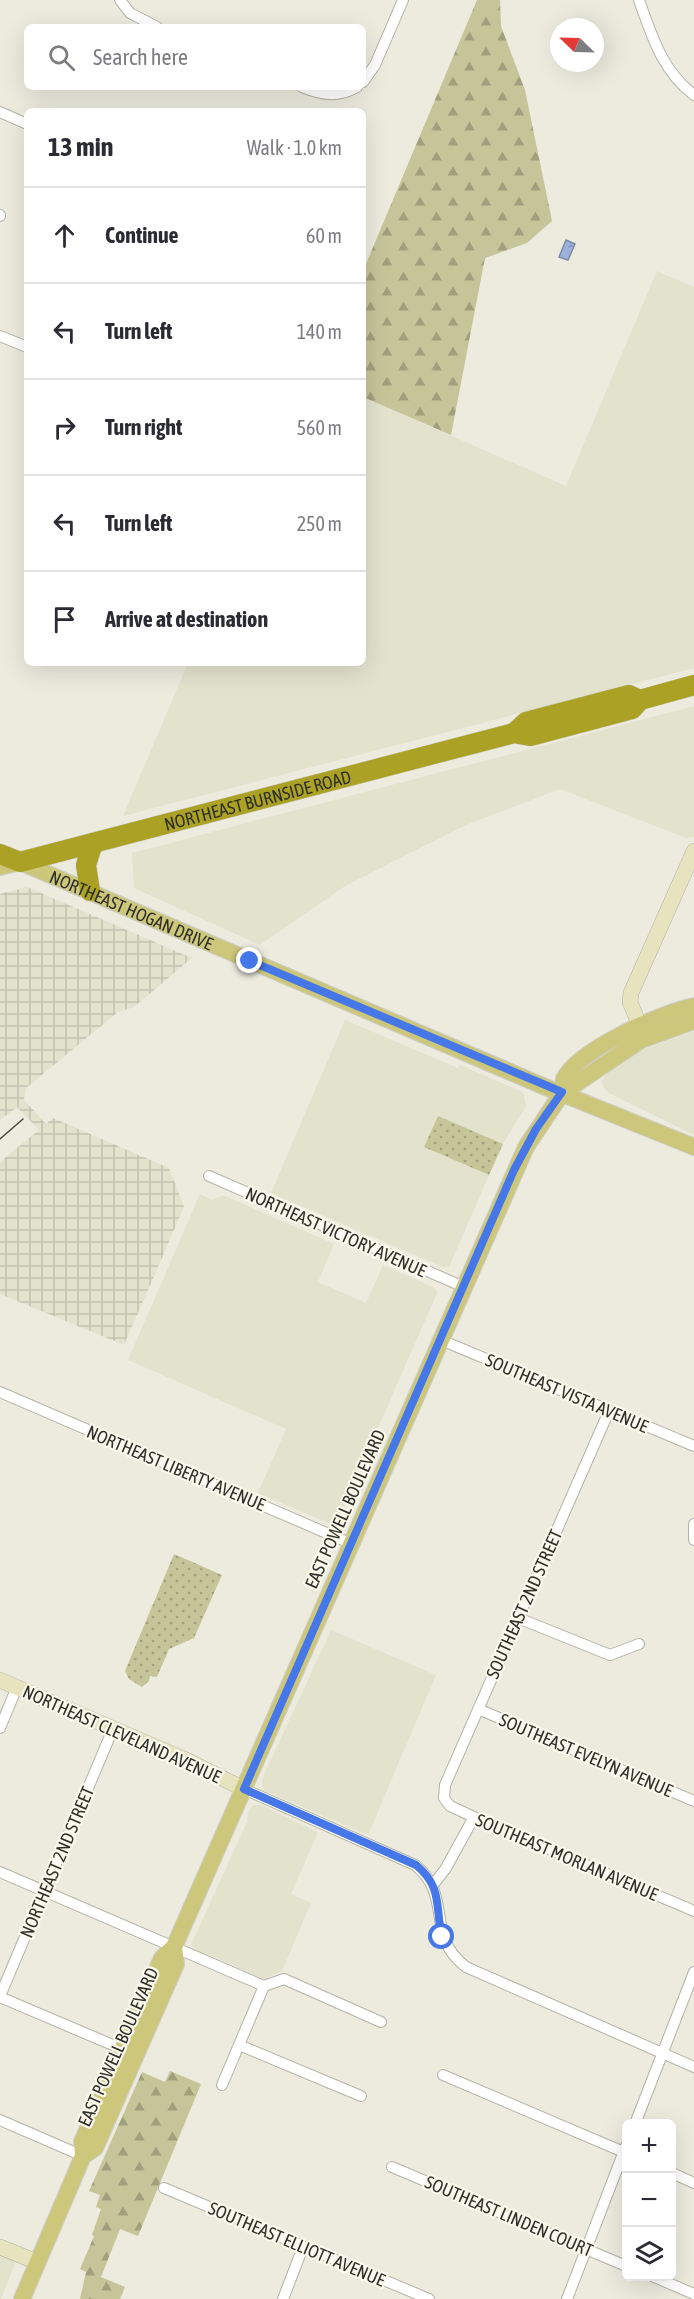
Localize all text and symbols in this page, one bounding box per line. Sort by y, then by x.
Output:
north arrow [550,18,604,72]
search box [24,24,366,90]
icon: search [45,41,78,74]
text: Search here [93,44,188,70]
text: 13 min [48,132,113,162]
text: Walk · 1.0 km [247,136,342,159]
icon: ahead [48,219,81,252]
text: Continue [105,222,179,248]
text: 60 m [306,224,342,247]
icon: left [48,315,81,348]
text: Turn left [105,318,172,344]
text: 140 m [297,320,342,343]
icon: right [48,411,81,444]
text: Turn right [105,414,182,440]
text: 560 m [297,416,342,439]
icon: left [48,507,81,540]
text: Turn left [105,510,172,536]
text: 250 m [297,512,342,535]
icon: arrive [48,603,81,636]
text: Arrive at destination [105,606,268,632]
street label: NORTHEAST BURNSIDE ROAD [162,766,353,834]
street label: NORTHEAST HOGAN DRIVE [47,866,217,954]
route end [236,947,262,973]
street label: NORTHEAST VICTORY AVENUE [242,1183,430,1282]
street label: SOUTHEAST VISTA AVENUE [482,1349,652,1437]
street label: NORTHEAST LIBERTY AVENUE [84,1421,269,1515]
street label: EAST POWELL BOULEVARD [301,1426,389,1592]
street label: SOUTHEAST 2ND STREET [482,1526,566,1682]
street label: NORTHEAST CLEVELAND AVENUE [20,1681,225,1787]
street label: SOUTHEAST EVELYN AVENUE [496,1709,676,1801]
street label: NORTHEAST 2ND STREET [16,1783,98,1941]
street label: SOUTHEAST MORLAN AVENUE [473,1809,662,1905]
route start [428,1923,454,1949]
street label: EAST POWELL BOULEVARD [74,1964,162,2130]
map controls [622,2119,676,2281]
button: + [622,2119,676,2173]
street label: SOUTHEAST LINDEN COURT [422,2171,596,2261]
button: − [622,2173,676,2227]
street label: SOUTHEAST ELLIOTT AVENUE [205,2197,389,2291]
button: layers [622,2227,676,2281]

